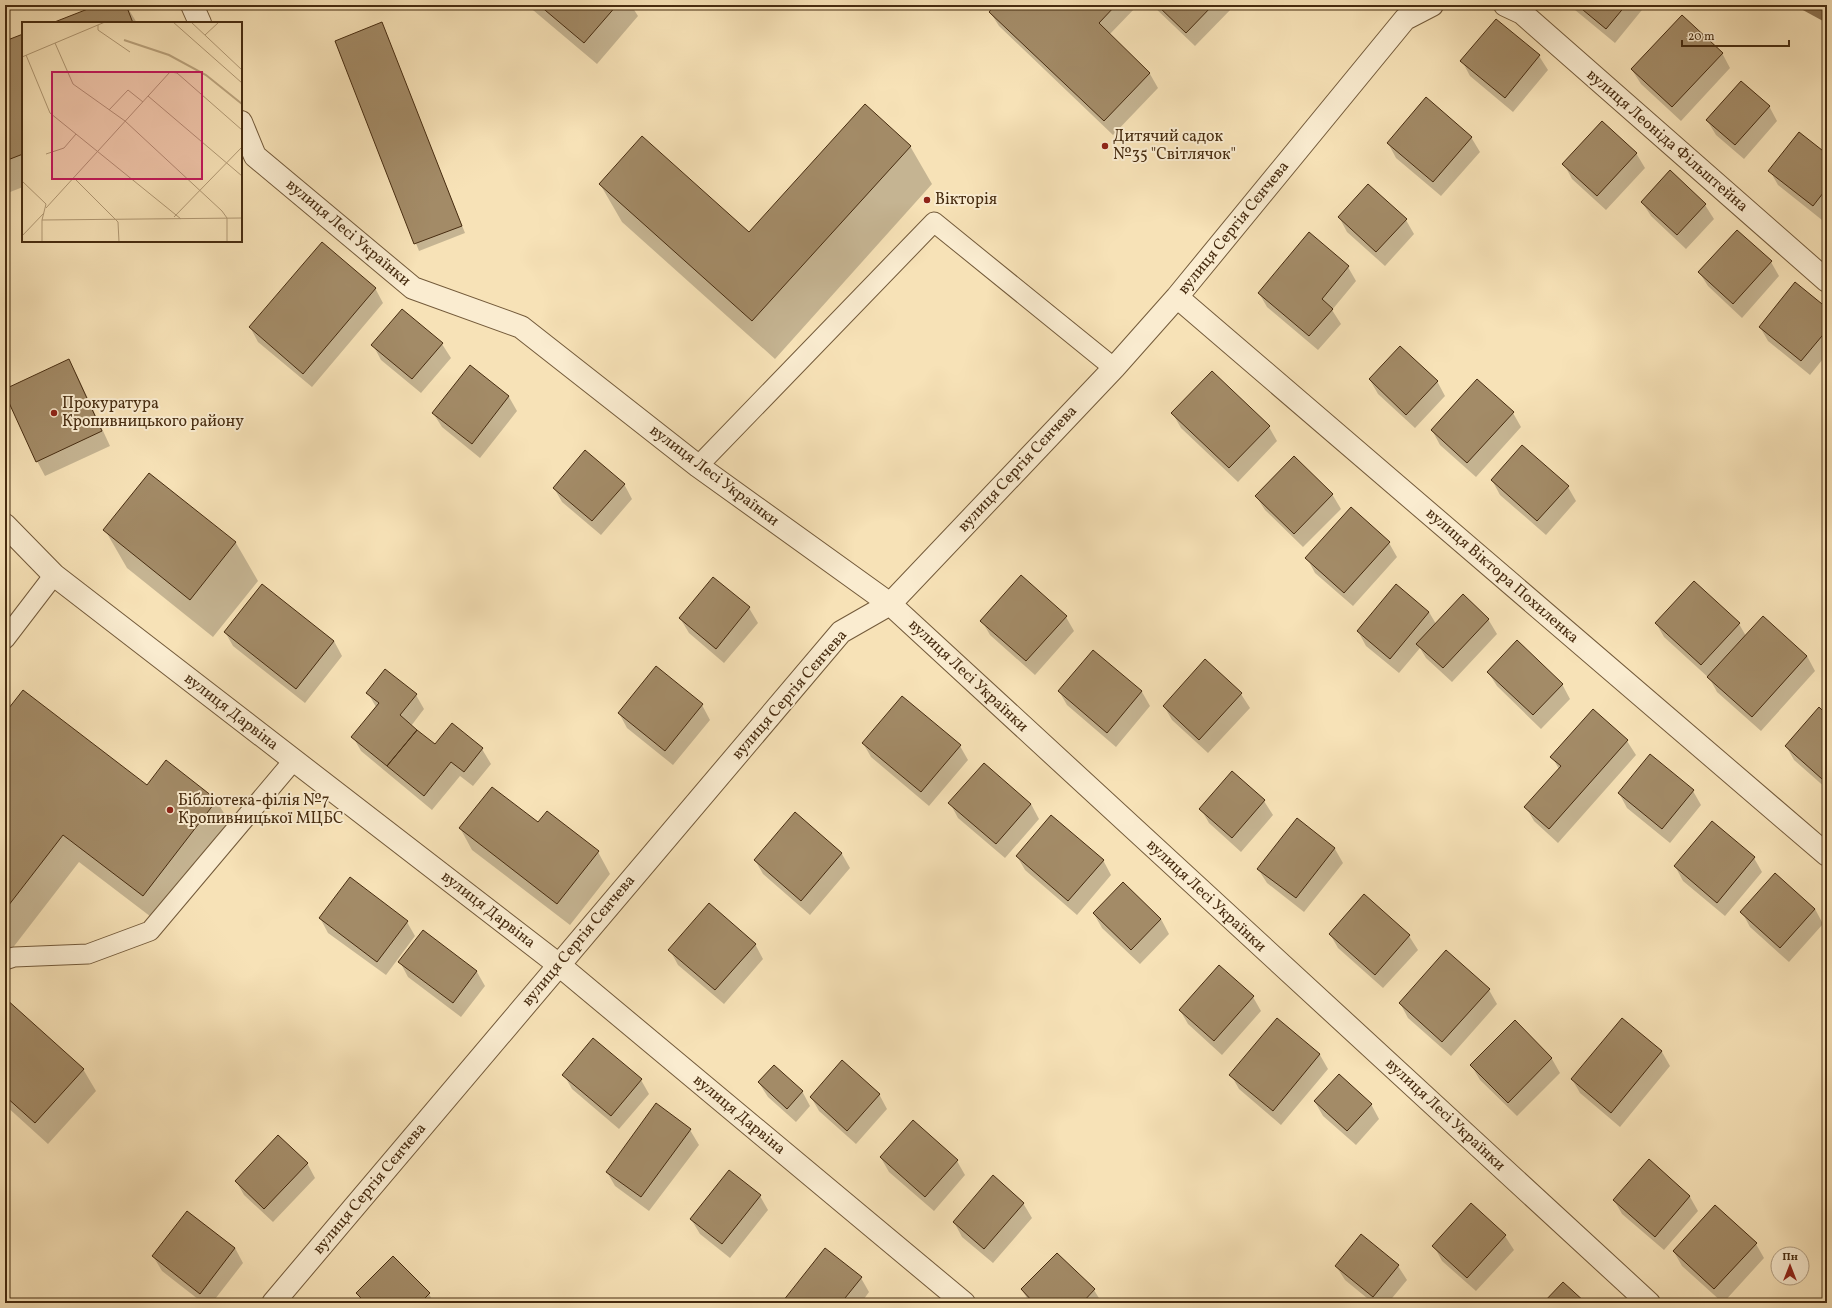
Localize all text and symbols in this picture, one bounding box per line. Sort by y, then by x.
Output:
inset map [22,22,242,242]
scale bar [1682,22,1789,48]
text: 20 m [1688,29,1715,45]
street label: вулиця Леоніда Фільштейна [1581,65,1753,217]
place label: Дитячий садок №35 "Світлячок" [1113,126,1236,166]
marker: Дитячий садок №35 "Світлячок" [1100,141,1110,151]
street label: вулиця Сергія Сєнчева [1173,157,1295,299]
street label: вулиця Лесі Українки [281,174,415,292]
place label: Вікторія [935,189,997,211]
marker: Вікторія [922,195,932,205]
place label: Прокуратура Кропивницького району [62,393,244,433]
street label: вулиця Сергія Сєнчева [953,401,1083,537]
marker: Прокуратура Кропивницького району [49,408,59,418]
street label: вулиця Лесі Українки [645,420,783,532]
street label: вулиця Віктора Похиленка [1421,503,1583,649]
street label: вулиця Лесі Українки [903,614,1033,738]
street label: вулиця Сергія Сєнчева [727,625,853,765]
street label: вулиця Дарвіна [179,668,283,756]
place label: Бібліотека-філія №7 Кропивницької МЦБС [178,790,344,830]
marker: Бібліотека-філія №7 Кропивницької МЦБС [165,805,175,815]
street label: вулиця Лесі Українки [1141,834,1271,958]
street label: вулиця Дарвіна [436,866,540,954]
street label: вулиця Сергія Сєнчева [517,870,641,1012]
street label: вулиця Лесі Українки [1380,1053,1510,1177]
street label: вулиця Дарвіна [688,1070,790,1160]
street label: вулиця Сергія Сєнчева [308,1118,432,1260]
north arrow [1770,1246,1810,1286]
text: Пн [1782,1250,1798,1265]

